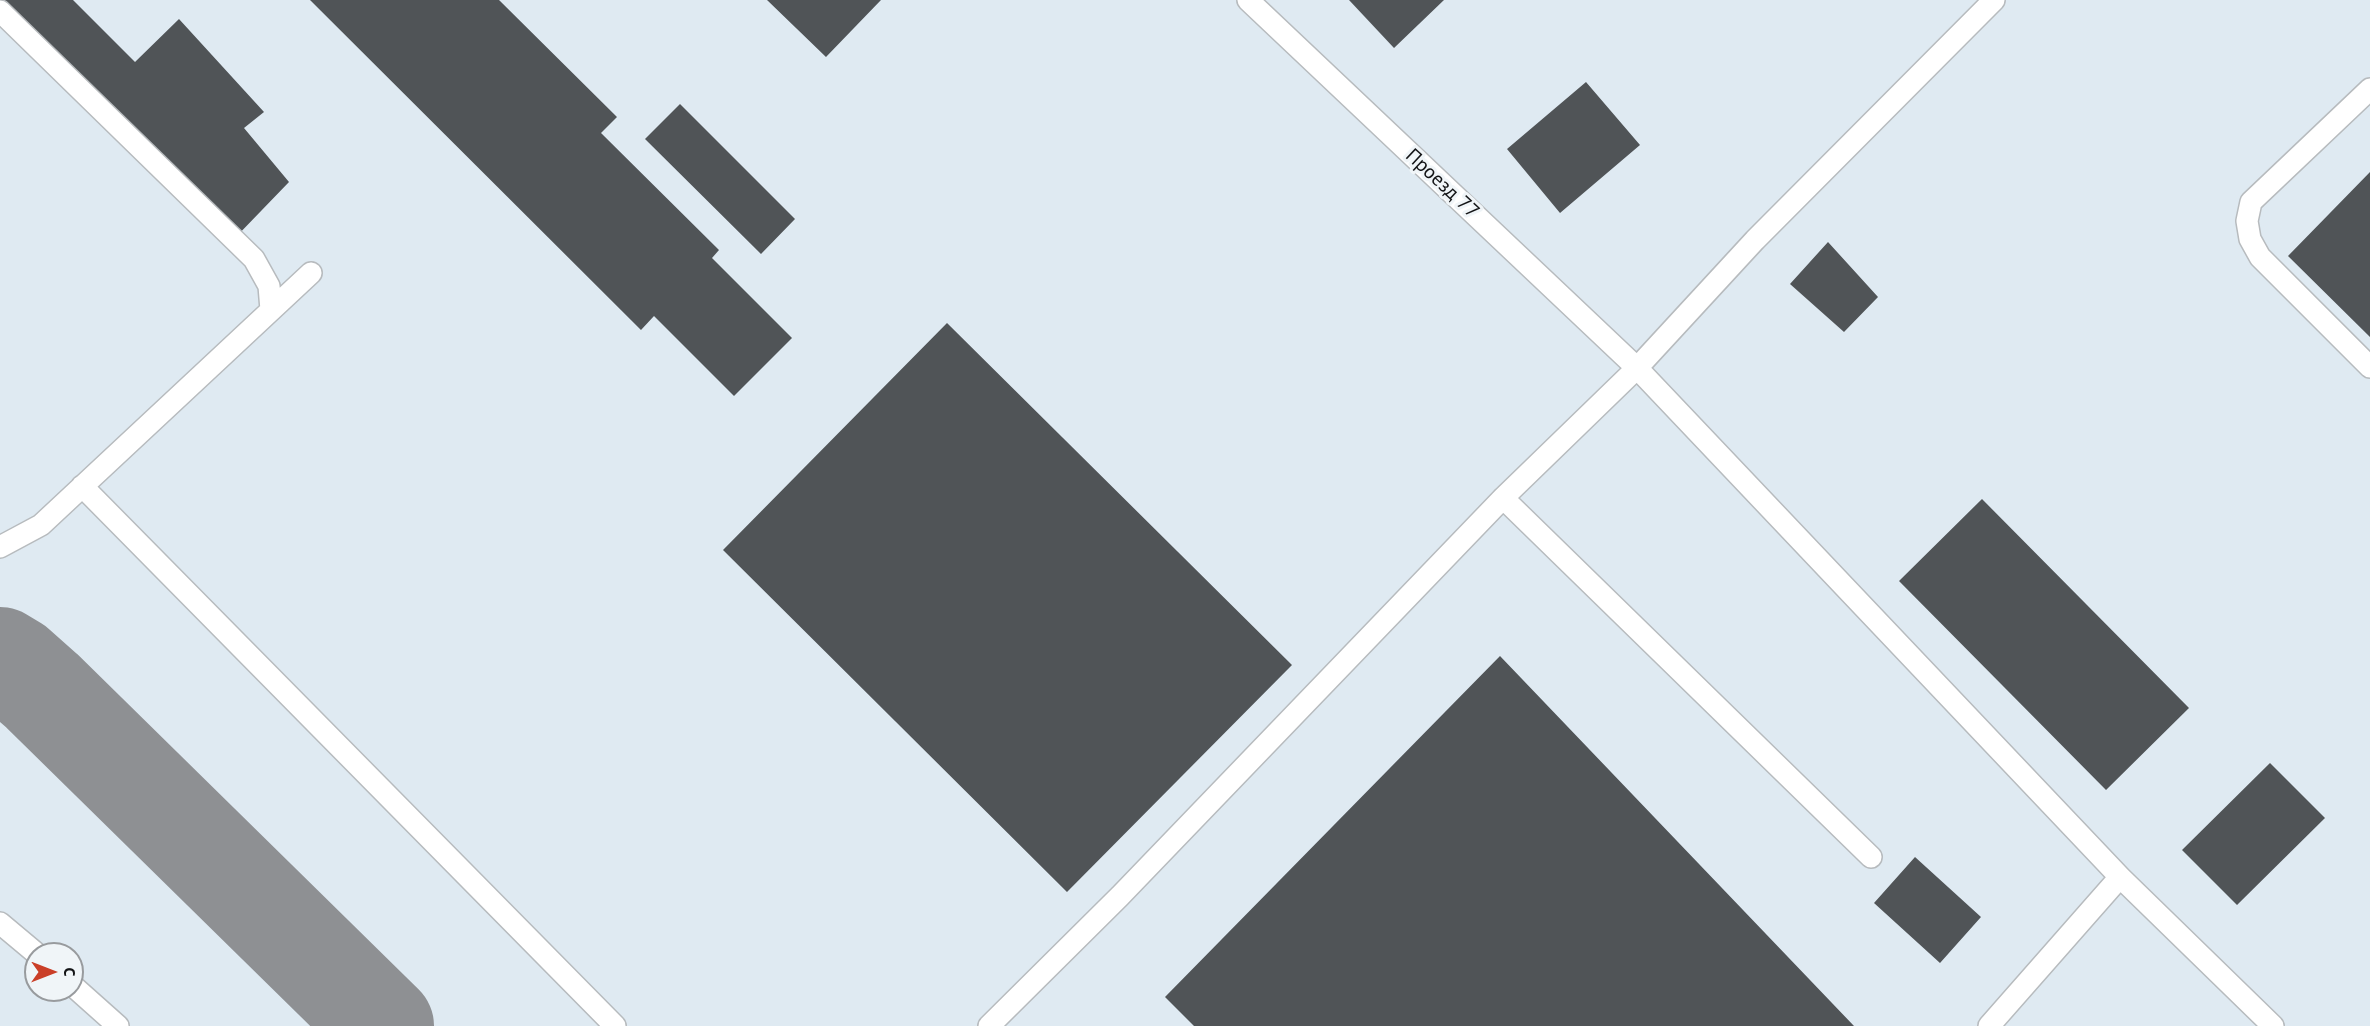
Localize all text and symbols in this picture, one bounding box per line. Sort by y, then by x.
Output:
street label: Проезд 77 [1400,144,1484,224]
north arrow [24,942,84,1002]
text: С [60,968,80,976]

